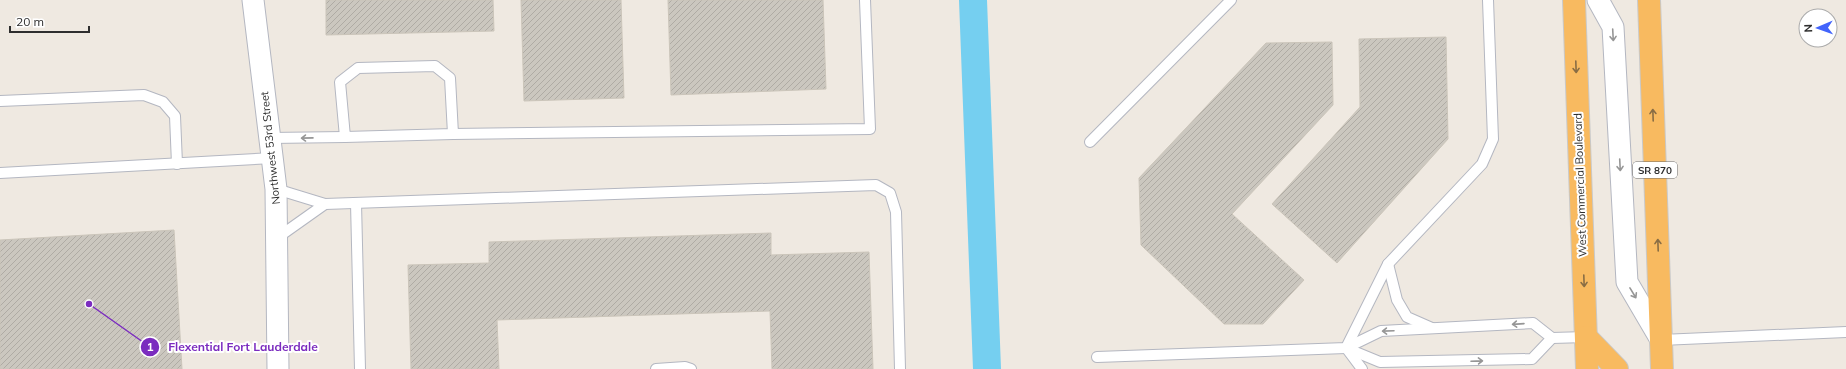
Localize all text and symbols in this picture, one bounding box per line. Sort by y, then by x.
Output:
scale bar [10,8,89,34]
north arrow [1798,8,1838,48]
text: 20 m [16,14,44,29]
text: N [1801,24,1815,33]
one-way arrow [1610,28,1617,41]
one-way arrow [1573,60,1580,73]
street label: Northwest 53rd Street [257,91,283,205]
one-way arrow [1650,109,1657,122]
street label: West Commercial Boulevard [1570,113,1590,257]
one-way arrow [301,134,314,142]
one-way arrow [1617,158,1624,171]
road number: SR 870 [1633,162,1677,178]
one-way arrow [1654,239,1662,252]
one-way arrow [1580,274,1587,287]
one-way arrow [1629,287,1637,298]
one-way arrow [1512,320,1525,327]
one-way arrow [1382,327,1395,335]
callout: Flexential Fort Lauderdale [140,335,325,359]
text: 1 [146,339,154,354]
text: Flexential Fort Lauderdale [168,339,318,354]
one-way arrow [1470,357,1483,365]

